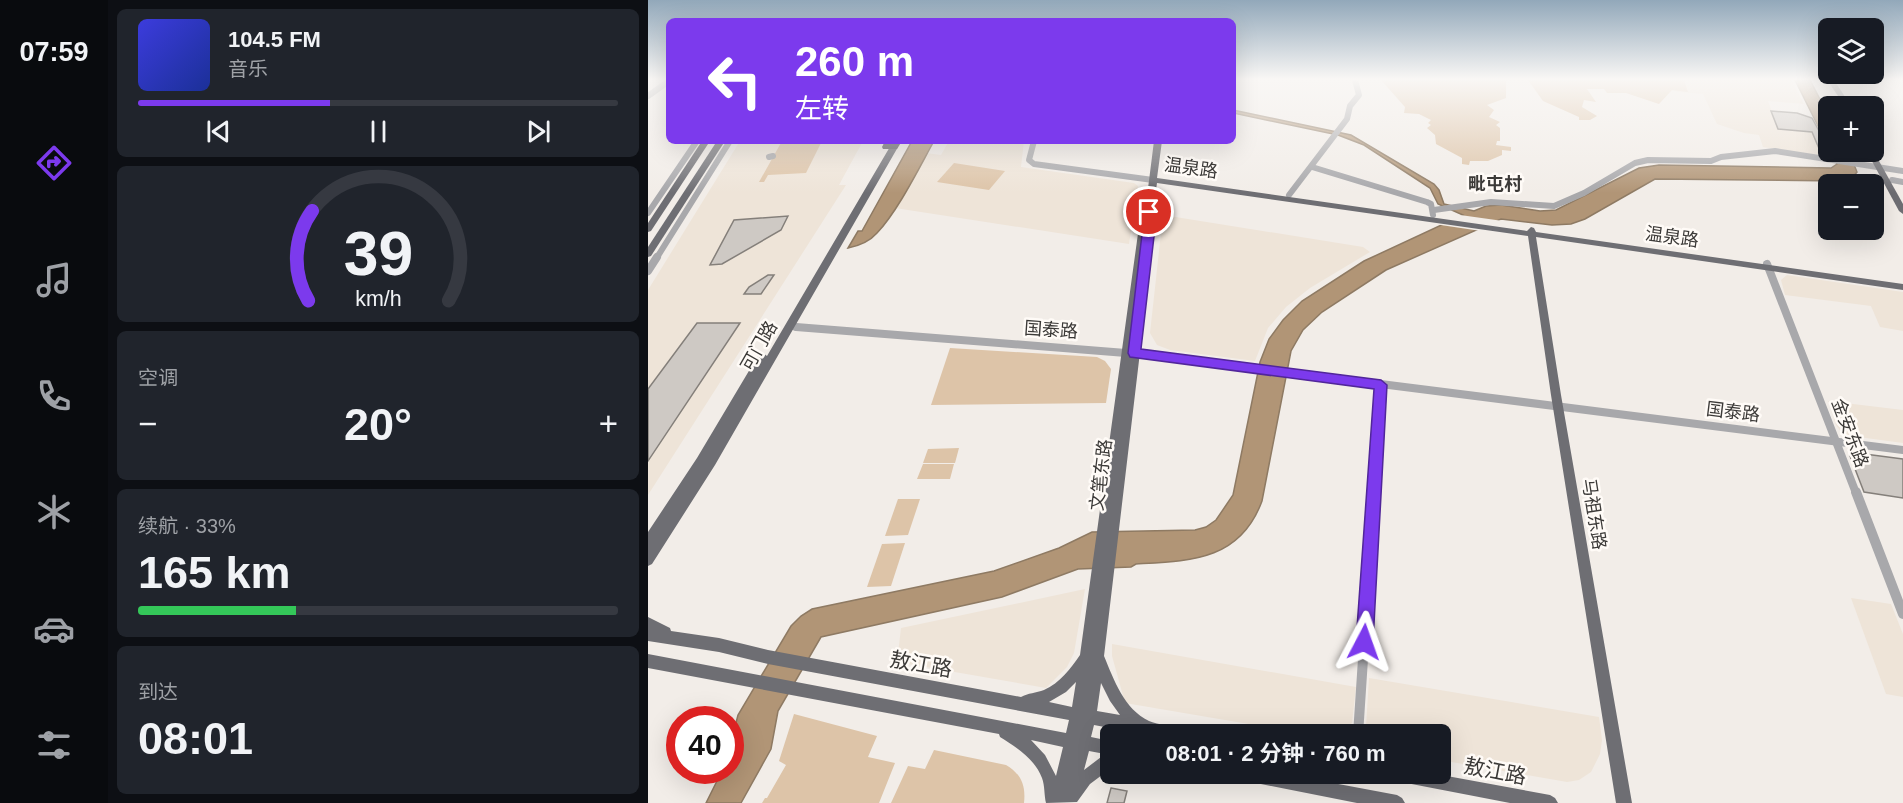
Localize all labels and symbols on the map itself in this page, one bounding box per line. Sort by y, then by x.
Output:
street label: 温泉路 [1163,154,1219,182]
district label: 毗屯村 [1468,174,1522,194]
pin [1123,186,1174,237]
street label: 温泉路 [1644,223,1700,251]
street label: 可门路 [737,318,781,374]
street label: 国泰路 [1023,318,1079,342]
street label: 金安东路 [1828,396,1872,470]
street label: 国泰路 [1705,399,1761,425]
street label: 文笔东路 [1087,438,1115,512]
street label: 马祖东路 [1578,477,1610,551]
position arrow [1332,610,1396,674]
street label: 敖江路 [888,647,954,681]
speed limit sign: 40 [666,706,744,784]
street label: 敖江路 [1462,754,1528,788]

